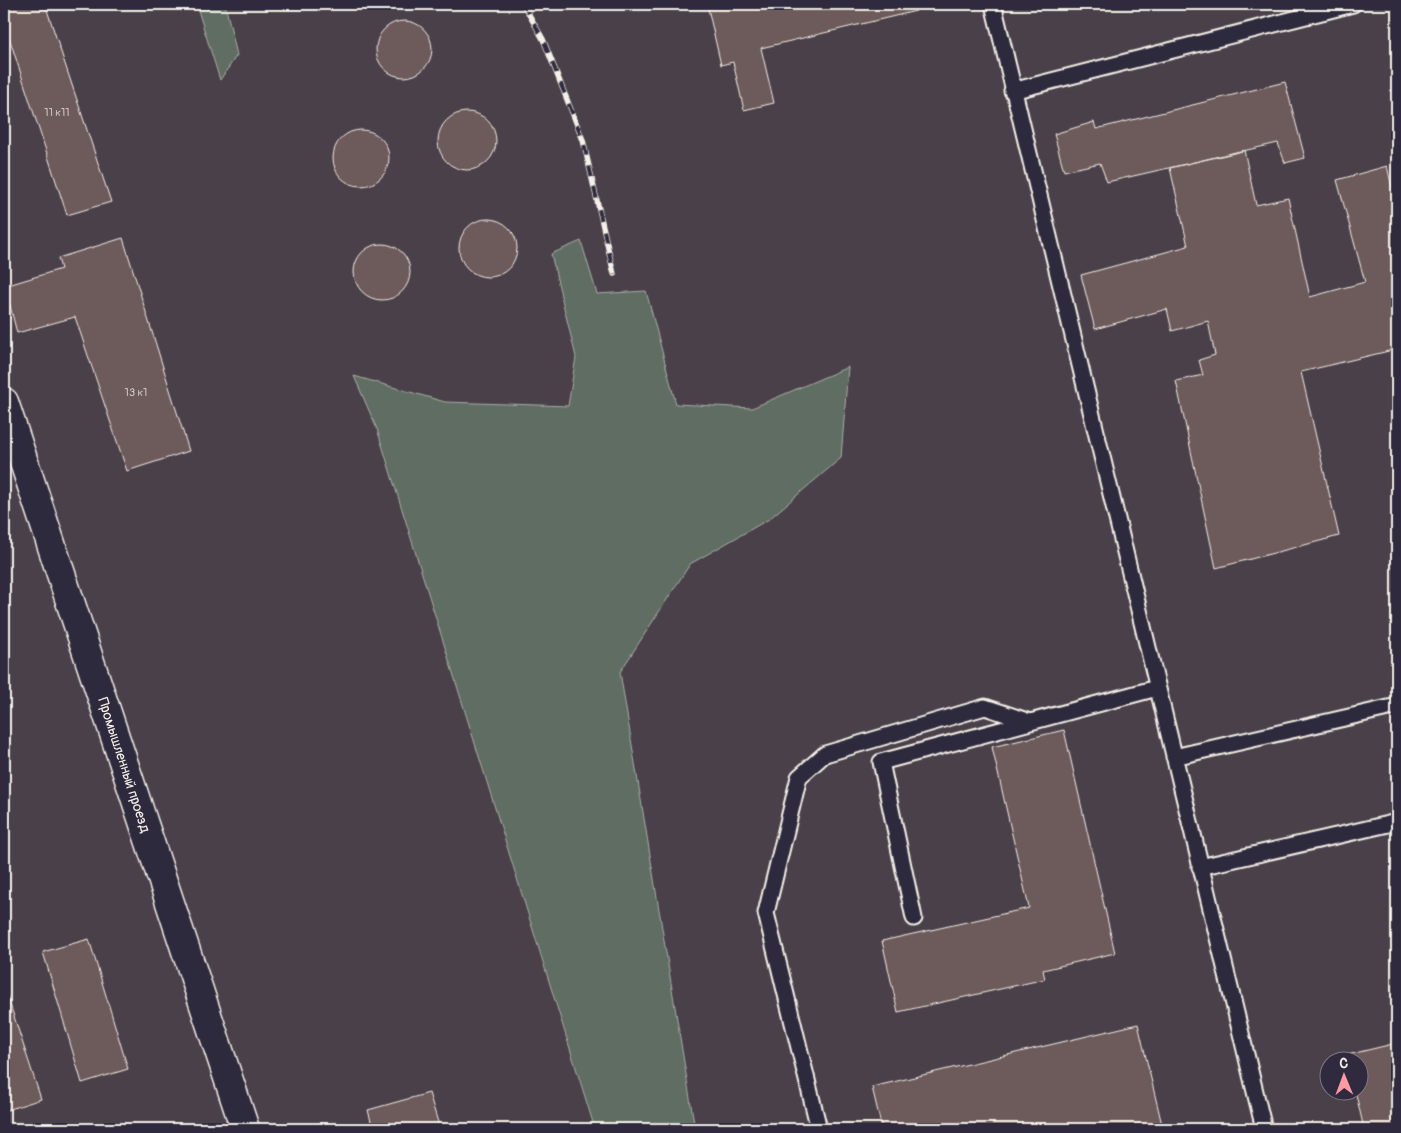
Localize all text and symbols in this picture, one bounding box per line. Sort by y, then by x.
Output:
house number: 11 к11 [44,106,70,119]
house number: 13 к1 [125,386,147,399]
street label: Промышленный проезд [94,695,154,835]
north arrow [1318,1050,1368,1100]
text: С [1339,1055,1349,1072]

